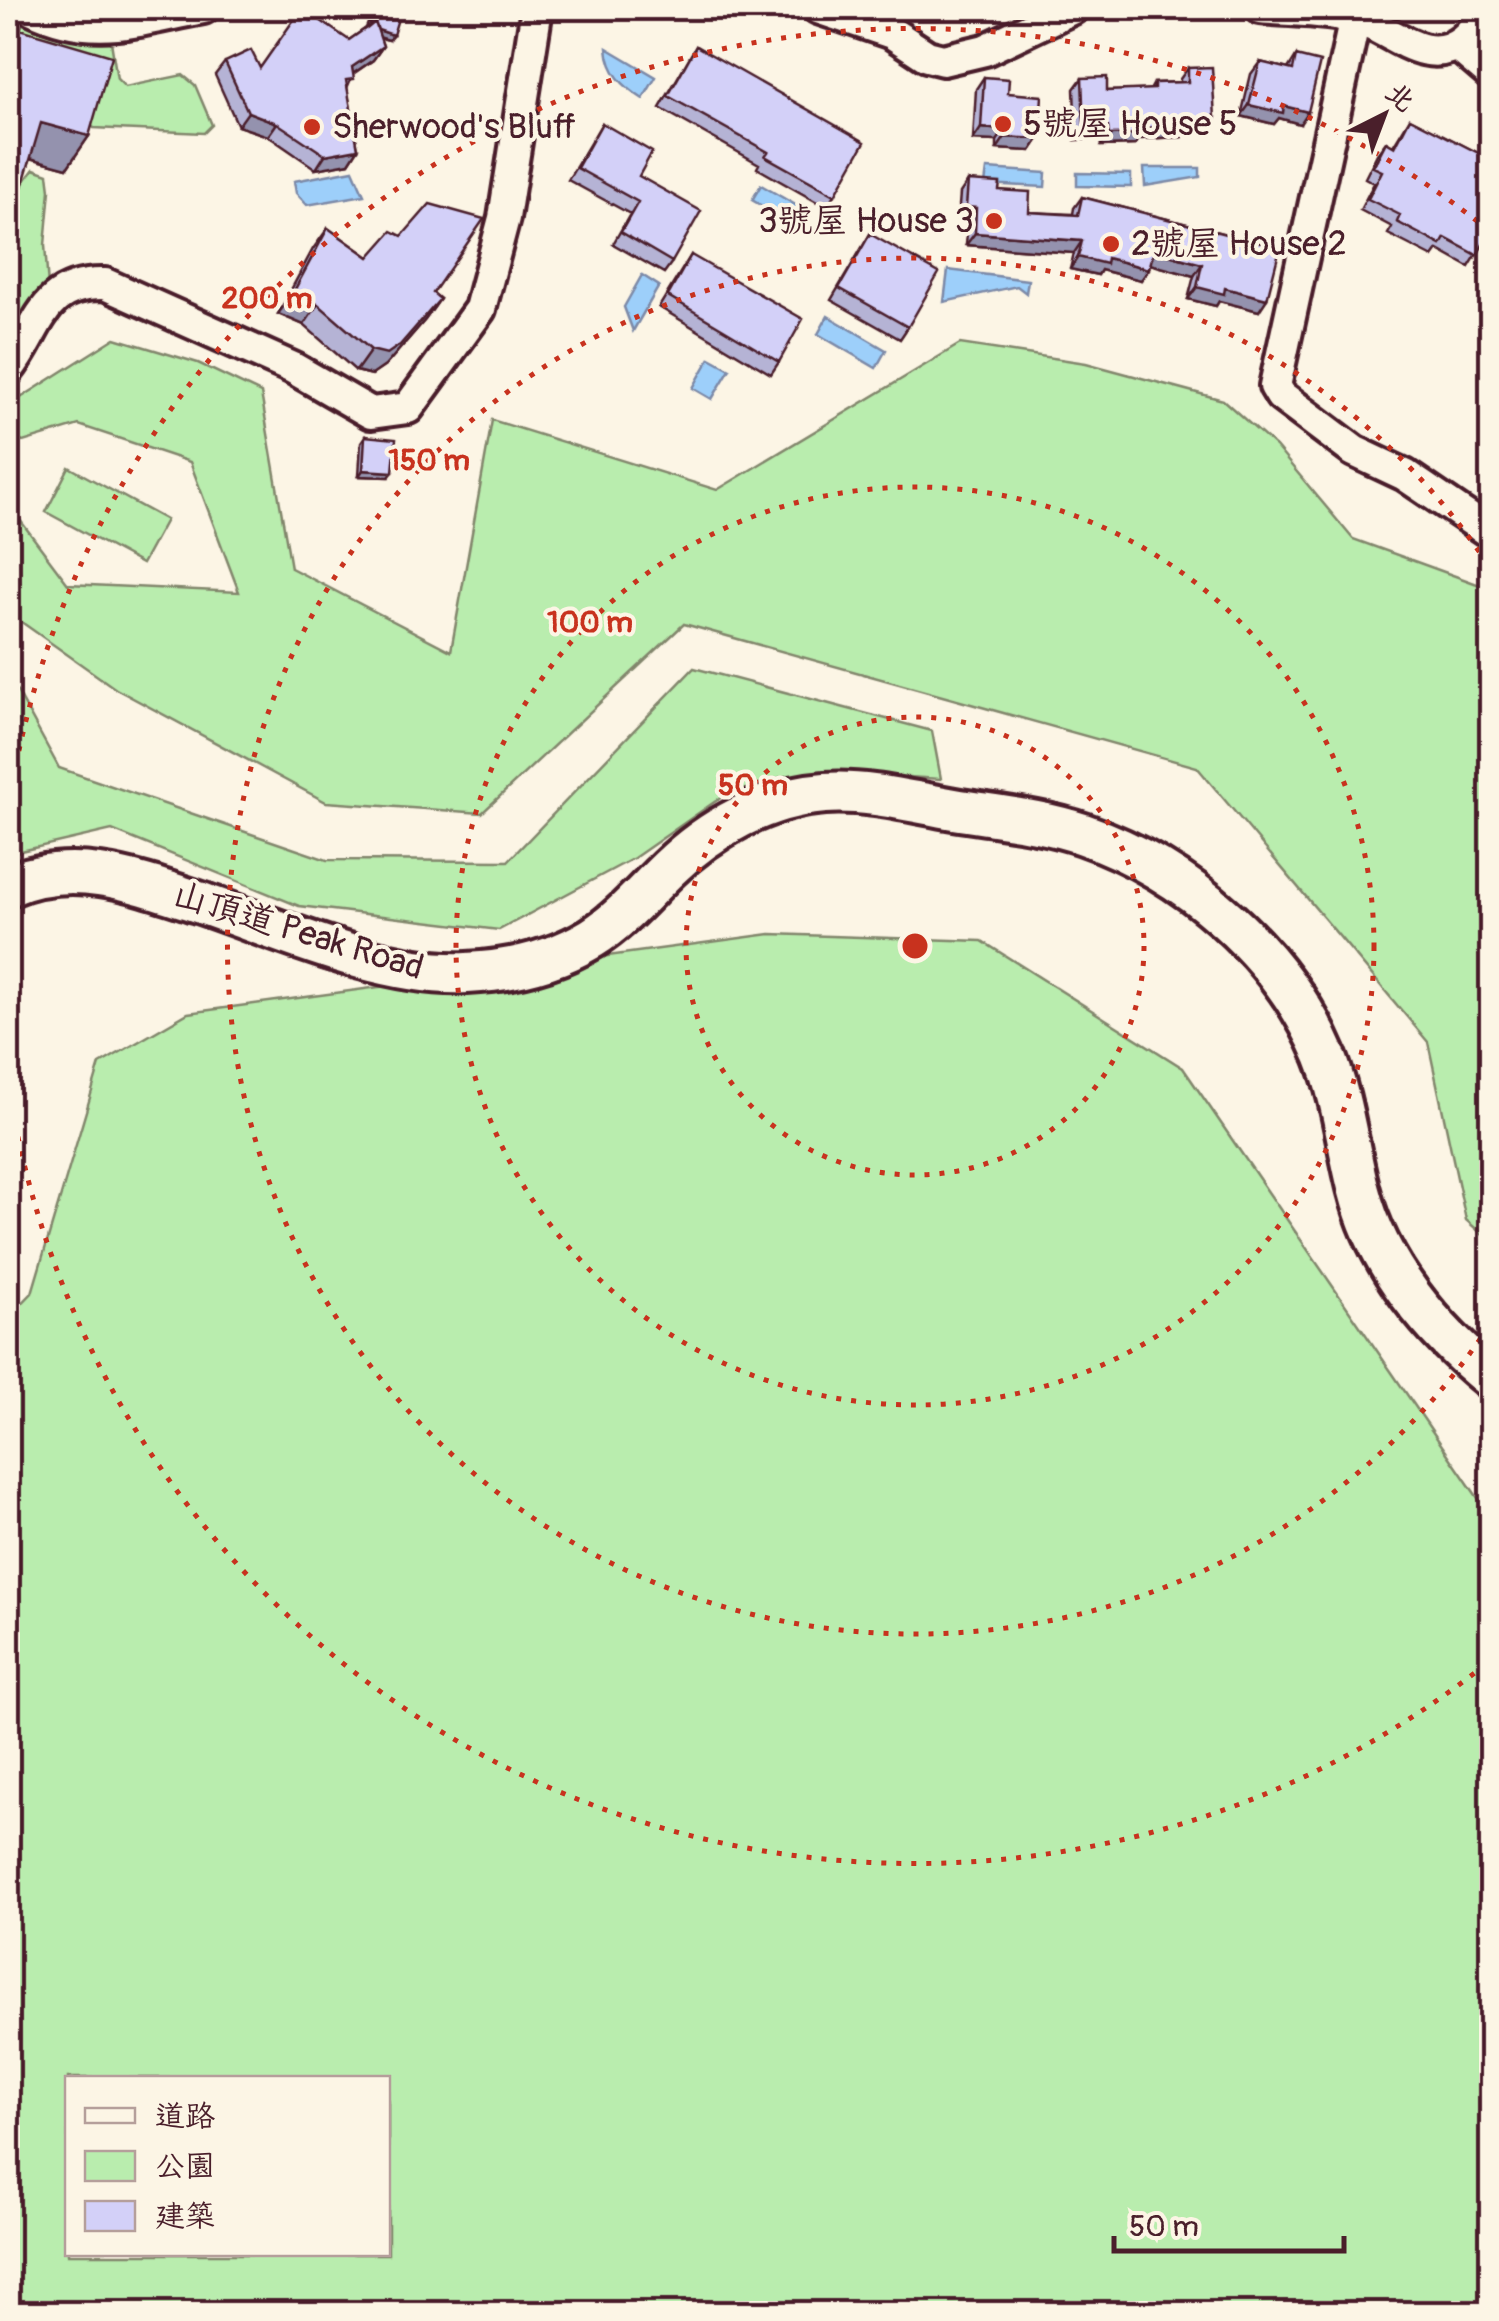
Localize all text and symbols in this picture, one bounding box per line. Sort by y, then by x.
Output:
north arrow [1334,65,1434,165]
text: 北 [1378,75,1422,120]
place label: 5號屋 House 5 [1023,102,1238,146]
place label: Sherwood's Bluff [332,105,576,149]
marker: 5號屋 House 5 [992,113,1014,135]
marker: Sherwood's Bluff [301,116,323,138]
place label: 3號屋 House 3 [758,199,974,243]
marker: 3號屋 House 3 [983,210,1005,232]
place label: 2號屋 House 2 [1131,222,1347,266]
marker: 2號屋 House 2 [1100,233,1122,255]
text: 200 m [222,280,312,317]
text: 150 m [388,442,470,479]
text: 100 m [547,604,633,641]
text: 50 m [718,767,788,804]
street label: 山頂道 Peak Road [167,872,429,990]
centre of rings [897,928,933,964]
legend [65,2076,390,2256]
text: 道路 [155,2098,215,2135]
text: 公園 [155,2148,215,2185]
scale bar [1114,2191,1344,2253]
text: 建築 [155,2198,215,2235]
text: 50 m [1129,2208,1199,2245]

